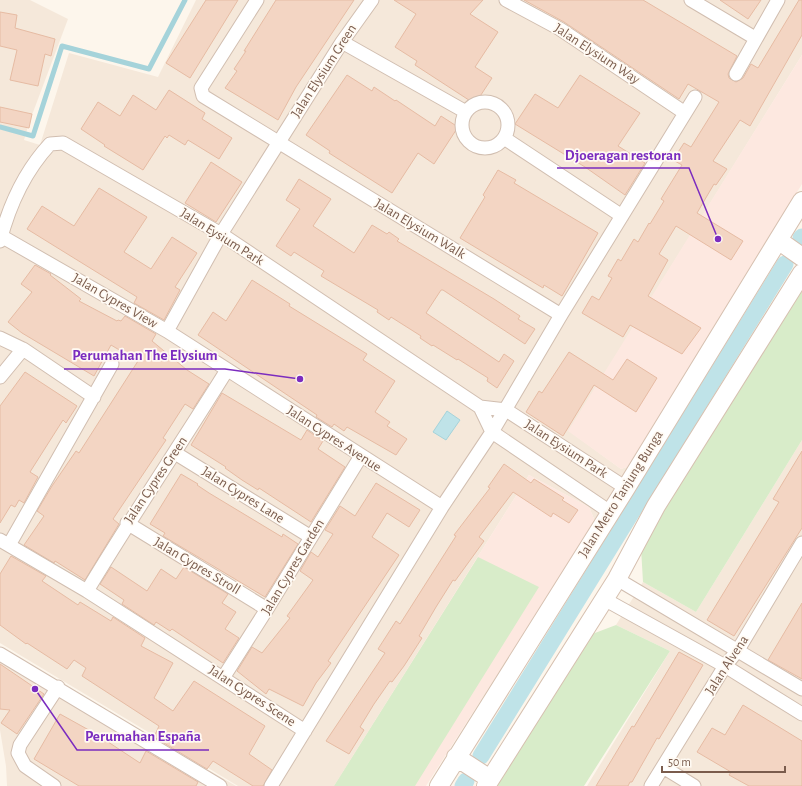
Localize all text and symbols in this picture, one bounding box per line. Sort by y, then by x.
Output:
street label: Jalan Elysium Way [552,21,642,87]
street label: Jalan Elysium Green [289,22,359,120]
callout: Djoeragan restoran [557,141,689,168]
text: Djoeragan restoran [565,148,681,163]
street label: Jalan Elysium Walk [372,196,468,262]
street label: Jalan Eysium Park [178,206,267,269]
street label: Jalan Cypres View [70,271,160,331]
callout: Perumahan The Elysium [64,342,225,369]
text: Perumahan The Elysium [72,348,218,363]
street label: Jalan Cypres Avenue [284,403,384,475]
street label: Jalan Eysium Park [522,417,610,481]
street label: Jalan Metro Tanjung Bunga [576,428,666,560]
street label: Jalan Cypres Green [122,434,190,526]
street label: Jalan Cypres Lane [199,464,287,526]
street label: Jalan Cypres Garden [259,517,327,617]
street label: Jalan Cypres Stroll [151,535,243,597]
street label: Jalan Alvena [703,633,751,697]
street label: Jalan Cypres Scene [206,663,298,729]
callout: Perumahan España [77,723,209,750]
text: Perumahan España [85,729,201,744]
scale bar [662,748,785,774]
text: 50 m [668,756,691,768]

